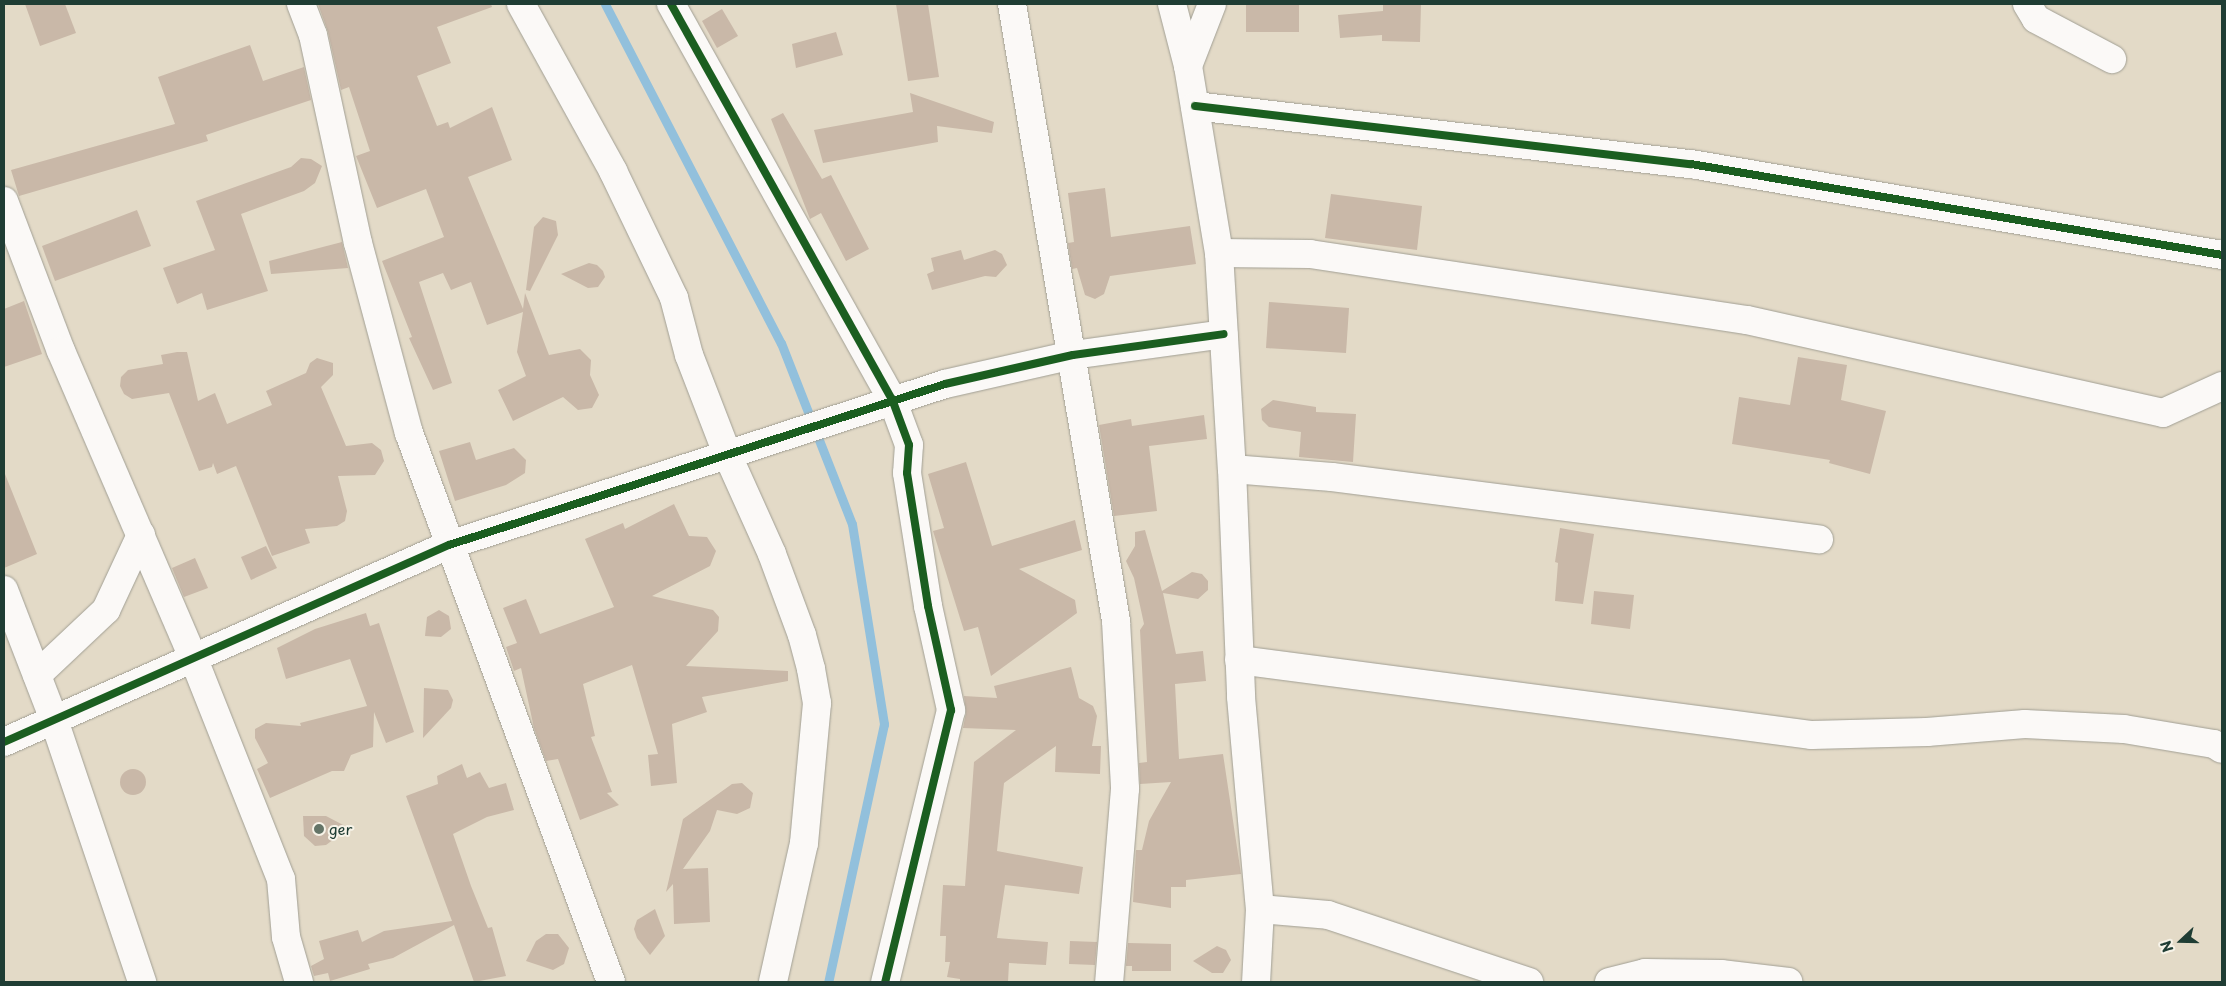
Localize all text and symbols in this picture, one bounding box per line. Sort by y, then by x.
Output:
place label: ger [329,820,352,838]
marker: ger [313,823,325,835]
north arrow [2156,916,2206,966]
text: N [2155,938,2178,955]

